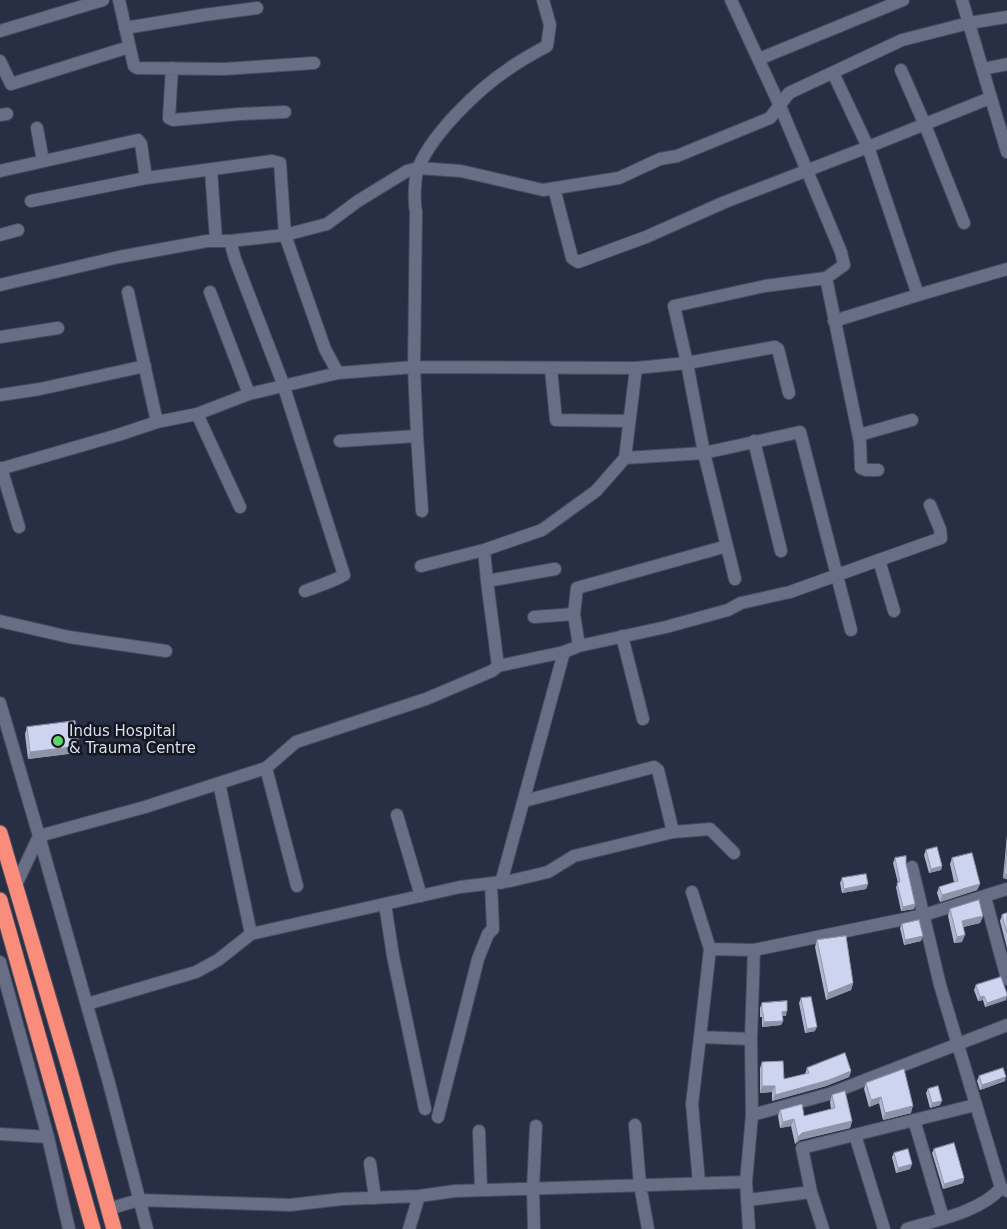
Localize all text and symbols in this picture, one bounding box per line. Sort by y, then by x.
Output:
place label: Indus Hospital & Trauma Centre [69,723,196,758]
marker: Indus Hospital & Trauma Centre [51,734,65,748]

